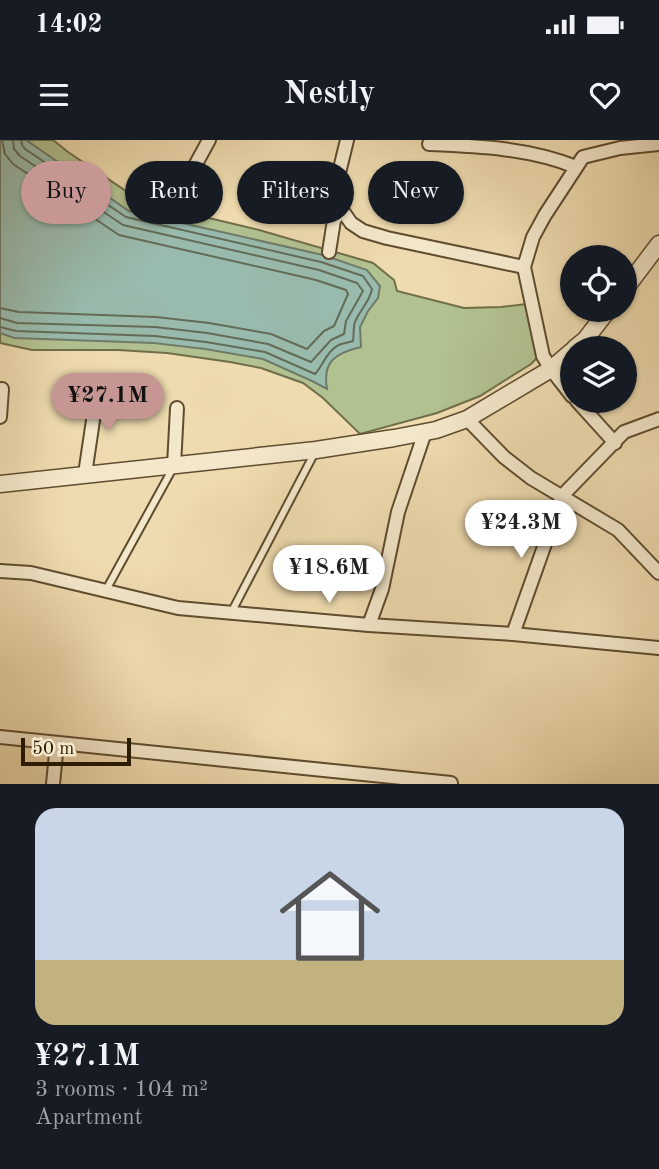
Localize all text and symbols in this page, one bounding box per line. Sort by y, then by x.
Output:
text: 14:02 [35,12,103,38]
icon: menu [35,76,73,114]
icon: heart [586,76,624,114]
text: Nestly [284,79,375,111]
chip: Buy [21,161,111,224]
chip: Rent [125,161,223,224]
chip: Filters [237,161,354,224]
chip: New [368,161,464,224]
map controls [560,245,637,413]
button: locate [560,245,637,322]
button: layers [560,336,637,413]
pin: ¥27.1M [51,373,165,433]
text: ¥27.1M [68,384,148,407]
pin: ¥24.3M [464,500,578,560]
text: ¥24.3M [481,511,561,534]
pin: ¥18.6M [272,546,386,605]
text: ¥18.6M [289,556,369,579]
scale bar [21,735,131,767]
text: 50 m [32,740,74,759]
icon: home [267,853,393,979]
text: ¥27.1M [35,1042,140,1072]
text: 3 rooms · 104 m² [35,1078,208,1101]
text: Apartment [35,1106,143,1129]

